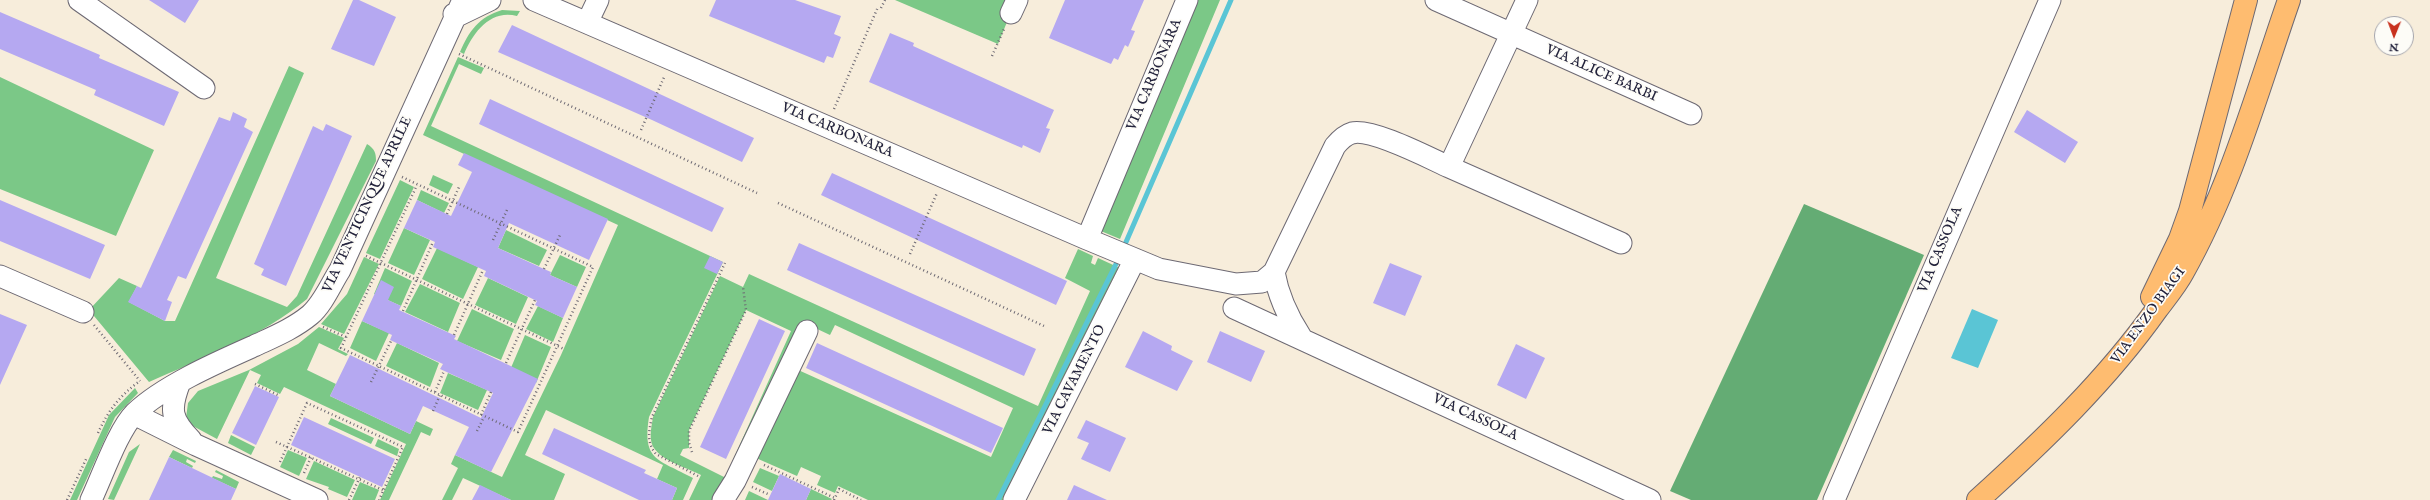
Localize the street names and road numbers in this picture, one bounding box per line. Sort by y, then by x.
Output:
street label: VIA CARBONARA [1124,17,1186,133]
street label: VIA ALICE BARBI [1543,42,1659,106]
street label: VIA CARBONARA [779,100,895,162]
street label: VIA VENTICINQUE APRILE [320,114,416,296]
street label: VIA CASSOLA [1915,204,1967,296]
street label: VIA ENZO BIAGI [2108,264,2190,368]
street label: VIA CAVAMENTO [1040,322,1110,438]
street label: VIA CASSOLA [1430,391,1520,445]

